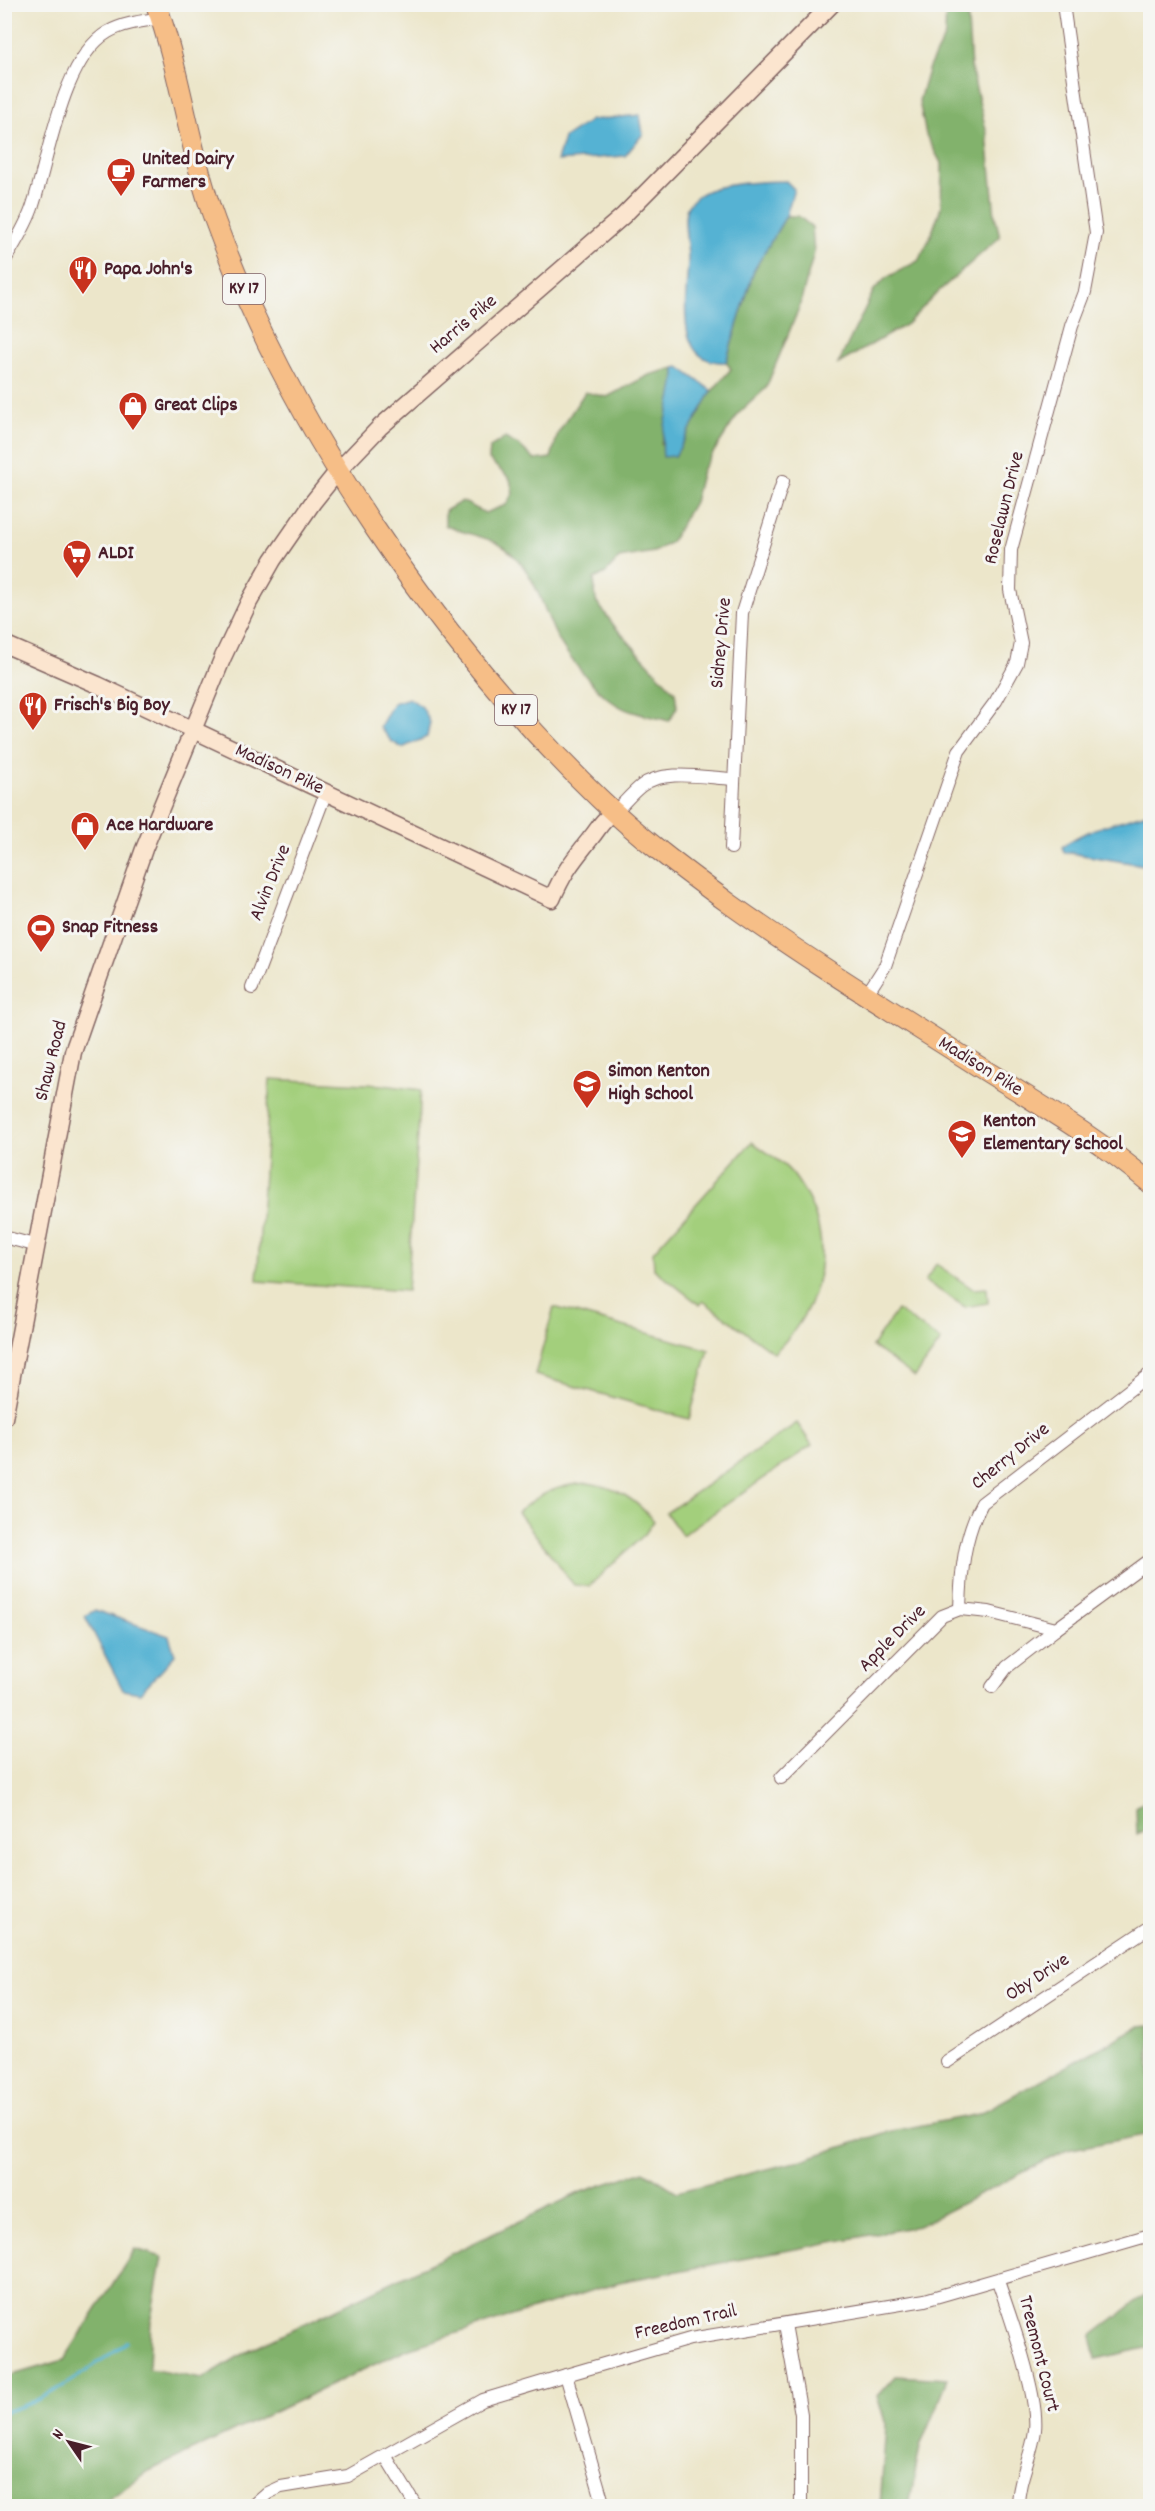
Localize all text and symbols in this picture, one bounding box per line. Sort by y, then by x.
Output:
place label: United Dairy Farmers [142,146,234,197]
cafe icon: United Dairy Farmers [105,156,137,198]
restaurant icon: Papa John's [67,254,99,296]
place label: Papa John's [104,256,193,284]
road number: KY 17 [223,274,265,304]
street label: Harris Pike [424,288,504,362]
shop icon: Great Clips [117,390,149,432]
place label: Great Clips [154,392,238,420]
street label: Roselawn Drive [977,449,1033,567]
supermarket icon: ALDI [61,538,93,580]
place label: ALDI [98,540,134,568]
street label: Sidney Drive [704,596,740,690]
restaurant icon: Frisch's Big Boy [17,690,49,732]
place label: Frisch's Big Boy [54,692,170,720]
road number: KY 17 [495,695,537,725]
street label: Madison Pike [230,737,328,803]
shop icon: Ace Hardware [69,810,101,852]
place label: Ace Hardware [106,812,213,840]
street label: Alvin Drive [243,840,299,925]
sports icon: Snap Fitness [25,912,57,954]
place label: Snap Fitness [62,914,158,942]
street label: Shaw Road [28,1018,76,1104]
street label: Madison Pike [932,1030,1028,1104]
place label: Simon Kenton High School [608,1058,710,1109]
school or university icon: Simon Kenton High School [571,1068,603,1110]
place label: Kenton Elementary School [983,1108,1123,1159]
school or university icon: Kenton Elementary School [946,1118,978,1160]
street label: Cherry Drive [966,1416,1056,1497]
street label: Apple Drive [853,1599,933,1679]
street label: Oby Drive [1000,1947,1076,2009]
street label: Treemont Court [1010,2293,1066,2415]
street label: Freedom Trail [632,2298,740,2348]
north arrow [39,2412,99,2472]
text: N [47,2425,71,2445]

